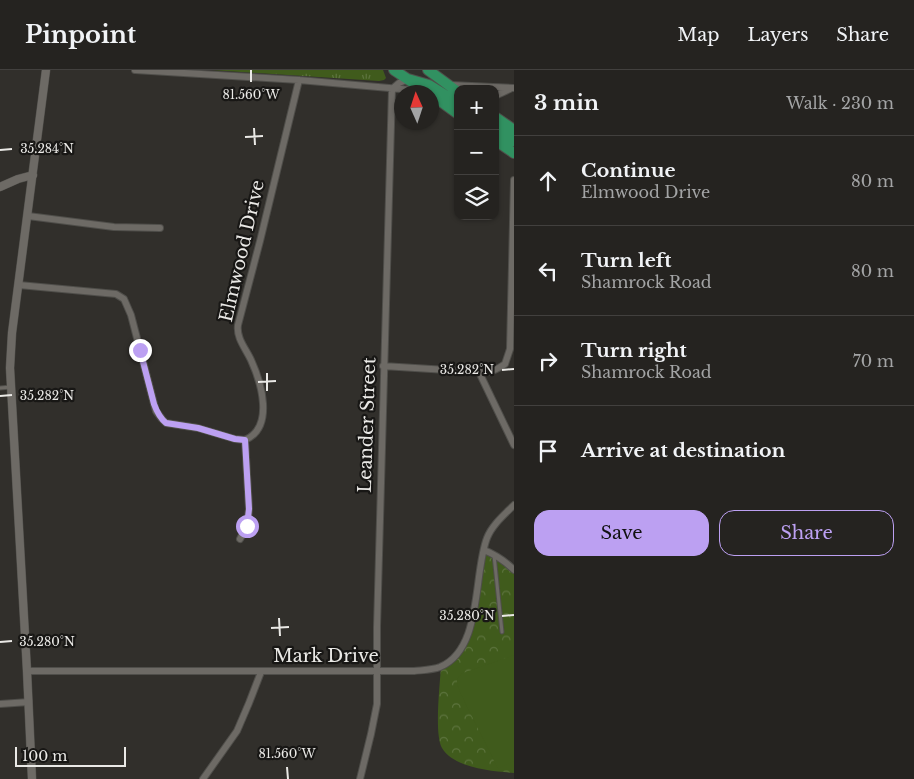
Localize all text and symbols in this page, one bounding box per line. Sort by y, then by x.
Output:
text: Pinpoint [25,20,136,49]
text: Map [678,24,719,46]
text: Layers [747,24,808,46]
text: Share [836,24,889,46]
north arrow [394,85,439,130]
map controls [454,85,499,220]
button: + [454,85,499,130]
text: 81.560°W [222,87,280,102]
text: 3 min [534,90,599,116]
text: Walk · 230 m [786,93,894,113]
button: − [454,130,499,175]
text: 35.284°N [20,141,74,156]
text: Continue [581,159,676,182]
icon: ahead [534,167,562,195]
text: 80 m [851,171,894,191]
button: layers [454,175,499,220]
street label: Elmwood Drive [215,178,269,324]
text: Elmwood Drive [581,182,710,202]
text: Turn left [581,249,672,272]
icon: left [534,257,562,285]
text: 80 m [851,261,894,281]
text: Shamrock Road [581,272,712,292]
route end [129,339,152,362]
text: Turn right [581,339,687,362]
icon: right [534,347,562,375]
text: 70 m [853,351,894,371]
street label: Leander Street [354,357,380,493]
text: 35.282°N [440,362,494,377]
text: Shamrock Road [581,362,712,382]
text: 35.282°N [20,388,74,403]
icon: arrive [534,437,562,465]
text: Arrive at destination [581,439,785,462]
button: Save [534,510,709,556]
button: Share [719,510,894,556]
route start [236,515,259,538]
text: 35.280°N [439,608,495,623]
text: 35.280°N [19,634,75,649]
street label: Mark Drive [273,645,379,667]
scale bar [15,744,126,767]
text: 81.560°W [258,746,316,761]
text: 100 m [22,747,67,765]

